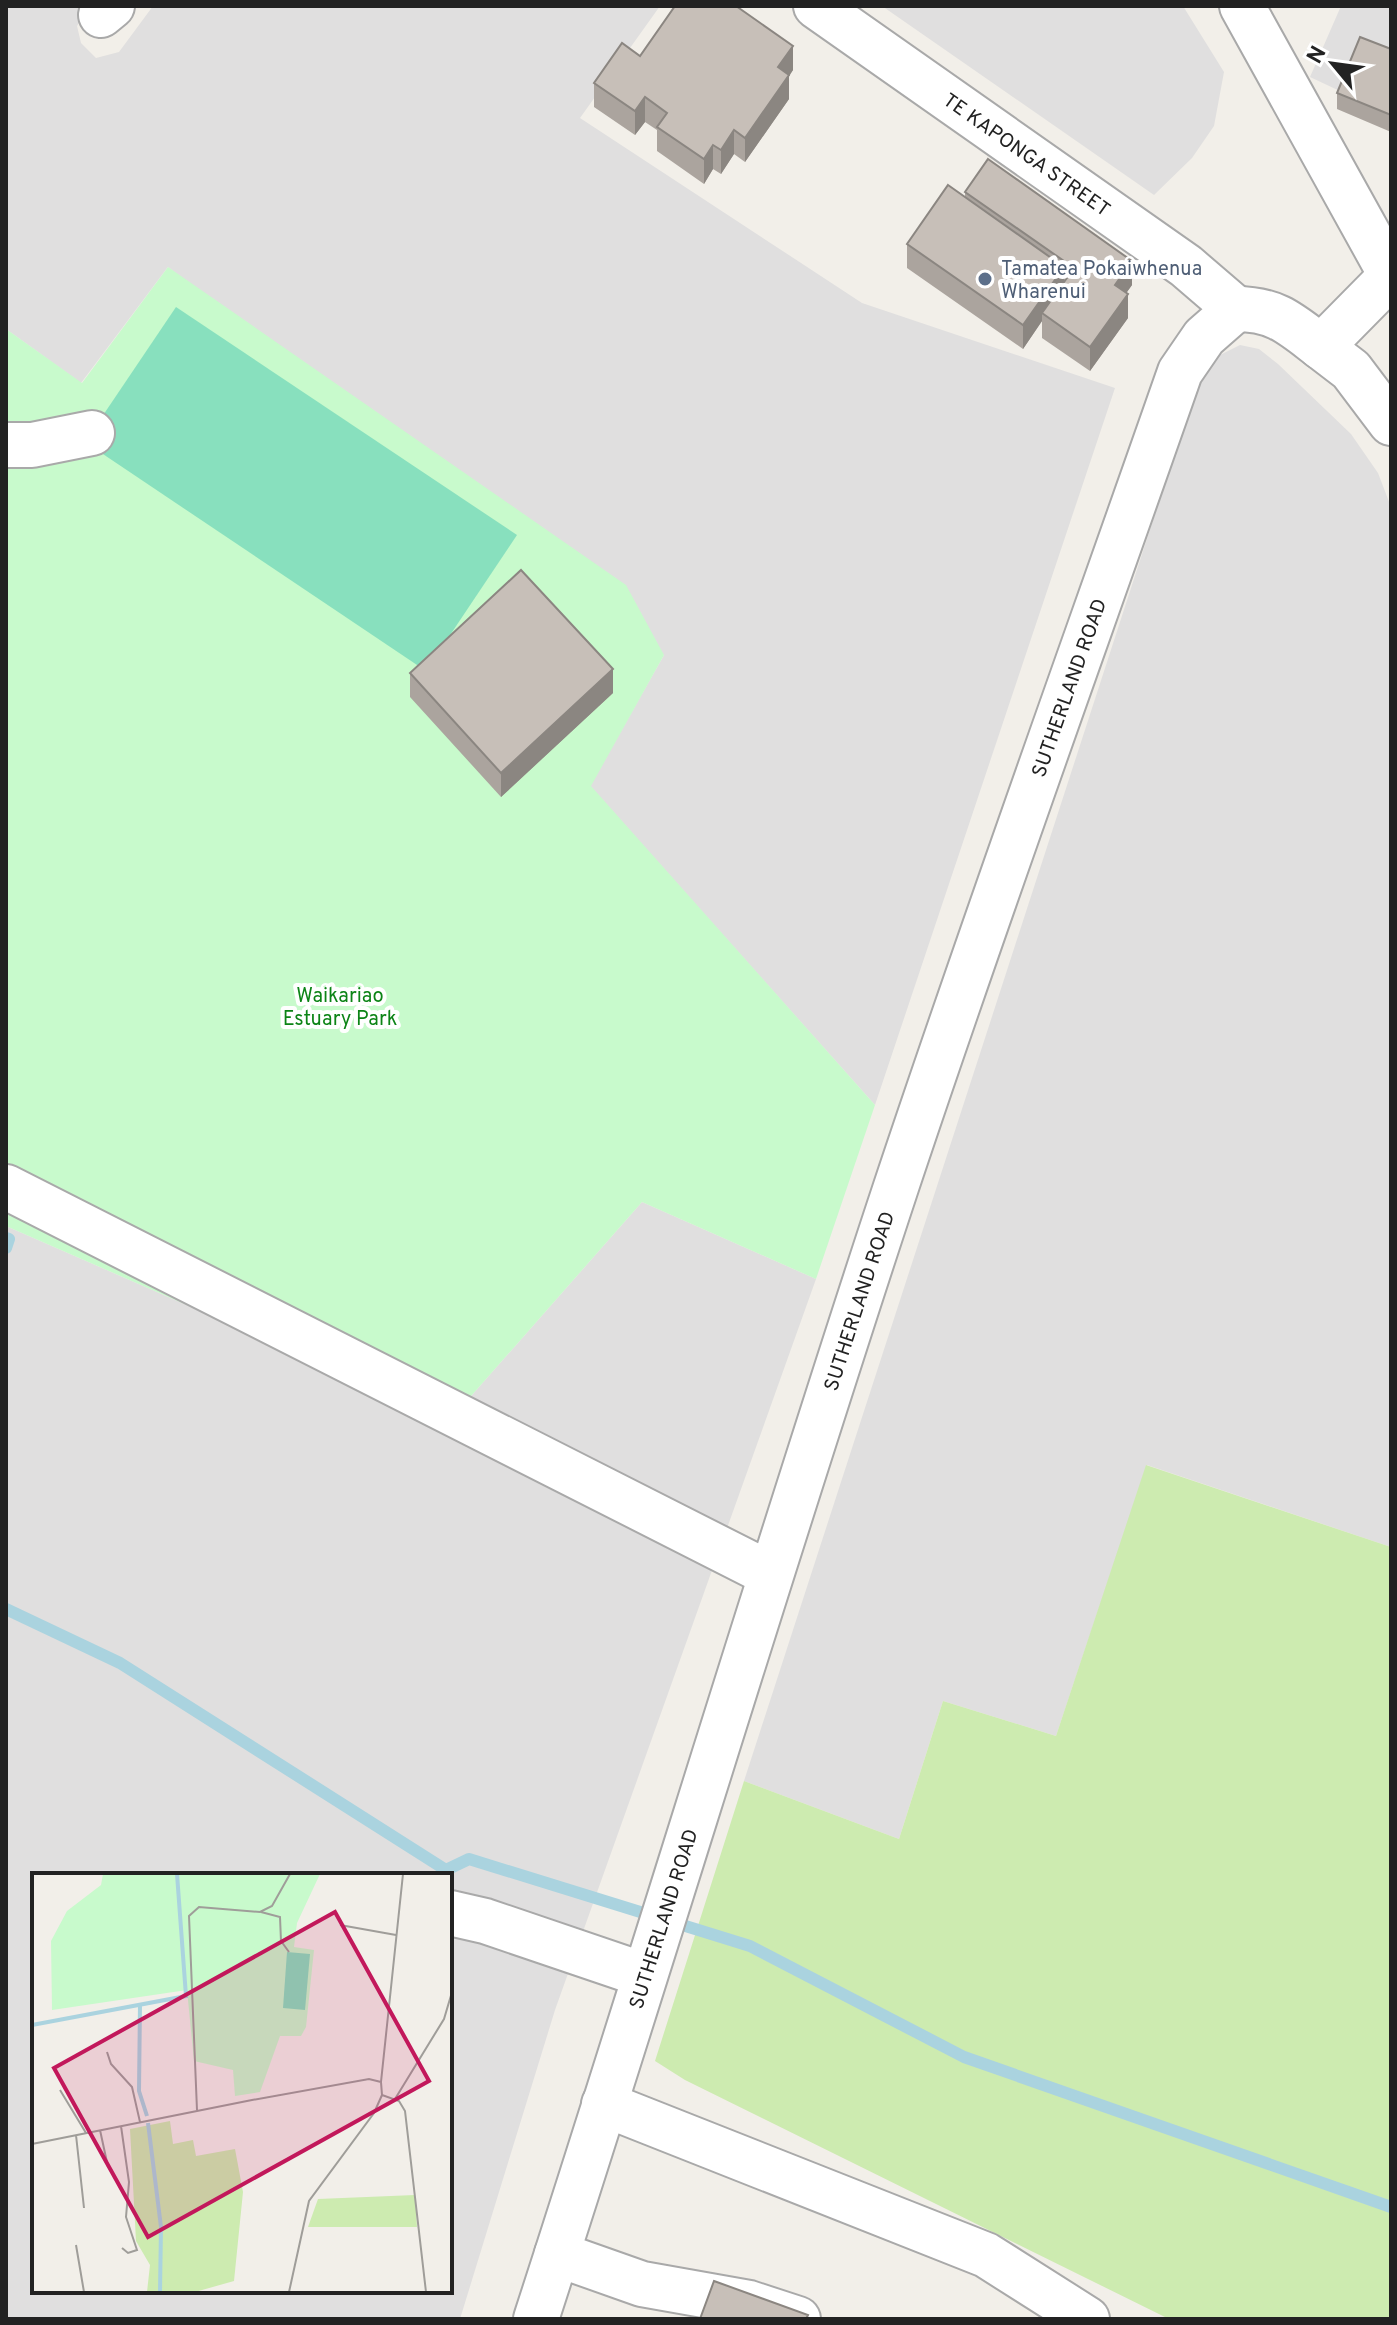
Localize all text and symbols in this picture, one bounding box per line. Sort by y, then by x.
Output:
north arrow [1293,24,1373,104]
text: N [1302,42,1333,69]
street label: TE KAPONGA STREET [937,88,1115,224]
place label: Tamatea Pokaiwhenua Wharenui [1001,257,1202,306]
marker: Tamatea Pokaiwhenua Wharenui [976,270,994,288]
street label: SUTHERLAND ROAD [1027,596,1114,781]
park label: Waikariao Estuary Park [283,984,397,1033]
street label: SUTHERLAND ROAD [819,1208,902,1395]
street label: SUTHERLAND ROAD [625,1826,706,2013]
inset map [32,1873,452,2293]

